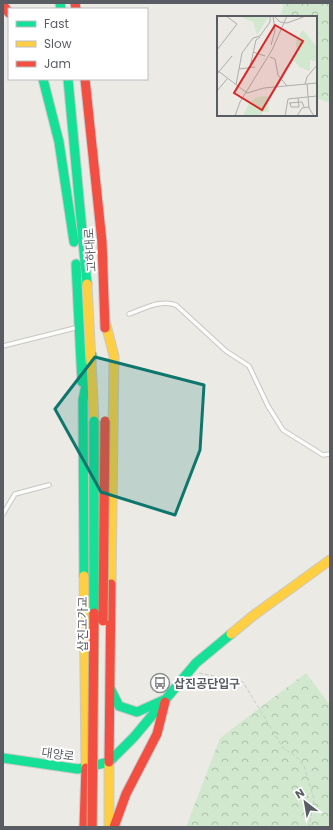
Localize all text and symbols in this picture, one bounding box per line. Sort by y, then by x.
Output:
legend [8,8,148,80]
text: Fast [44,15,69,32]
inset map [217,16,317,116]
text: Slow [44,35,72,52]
text: Jam [44,55,71,72]
street label: 고하대로 [80,227,100,273]
street label: 삽진고가교 [74,596,91,652]
bus stop icon: 삽진공단입구 [149,672,171,694]
place label: 삽진공단입구 [174,675,240,692]
street label: 대양로 [40,743,76,765]
north arrow [285,782,325,822]
text: N [292,784,308,802]

